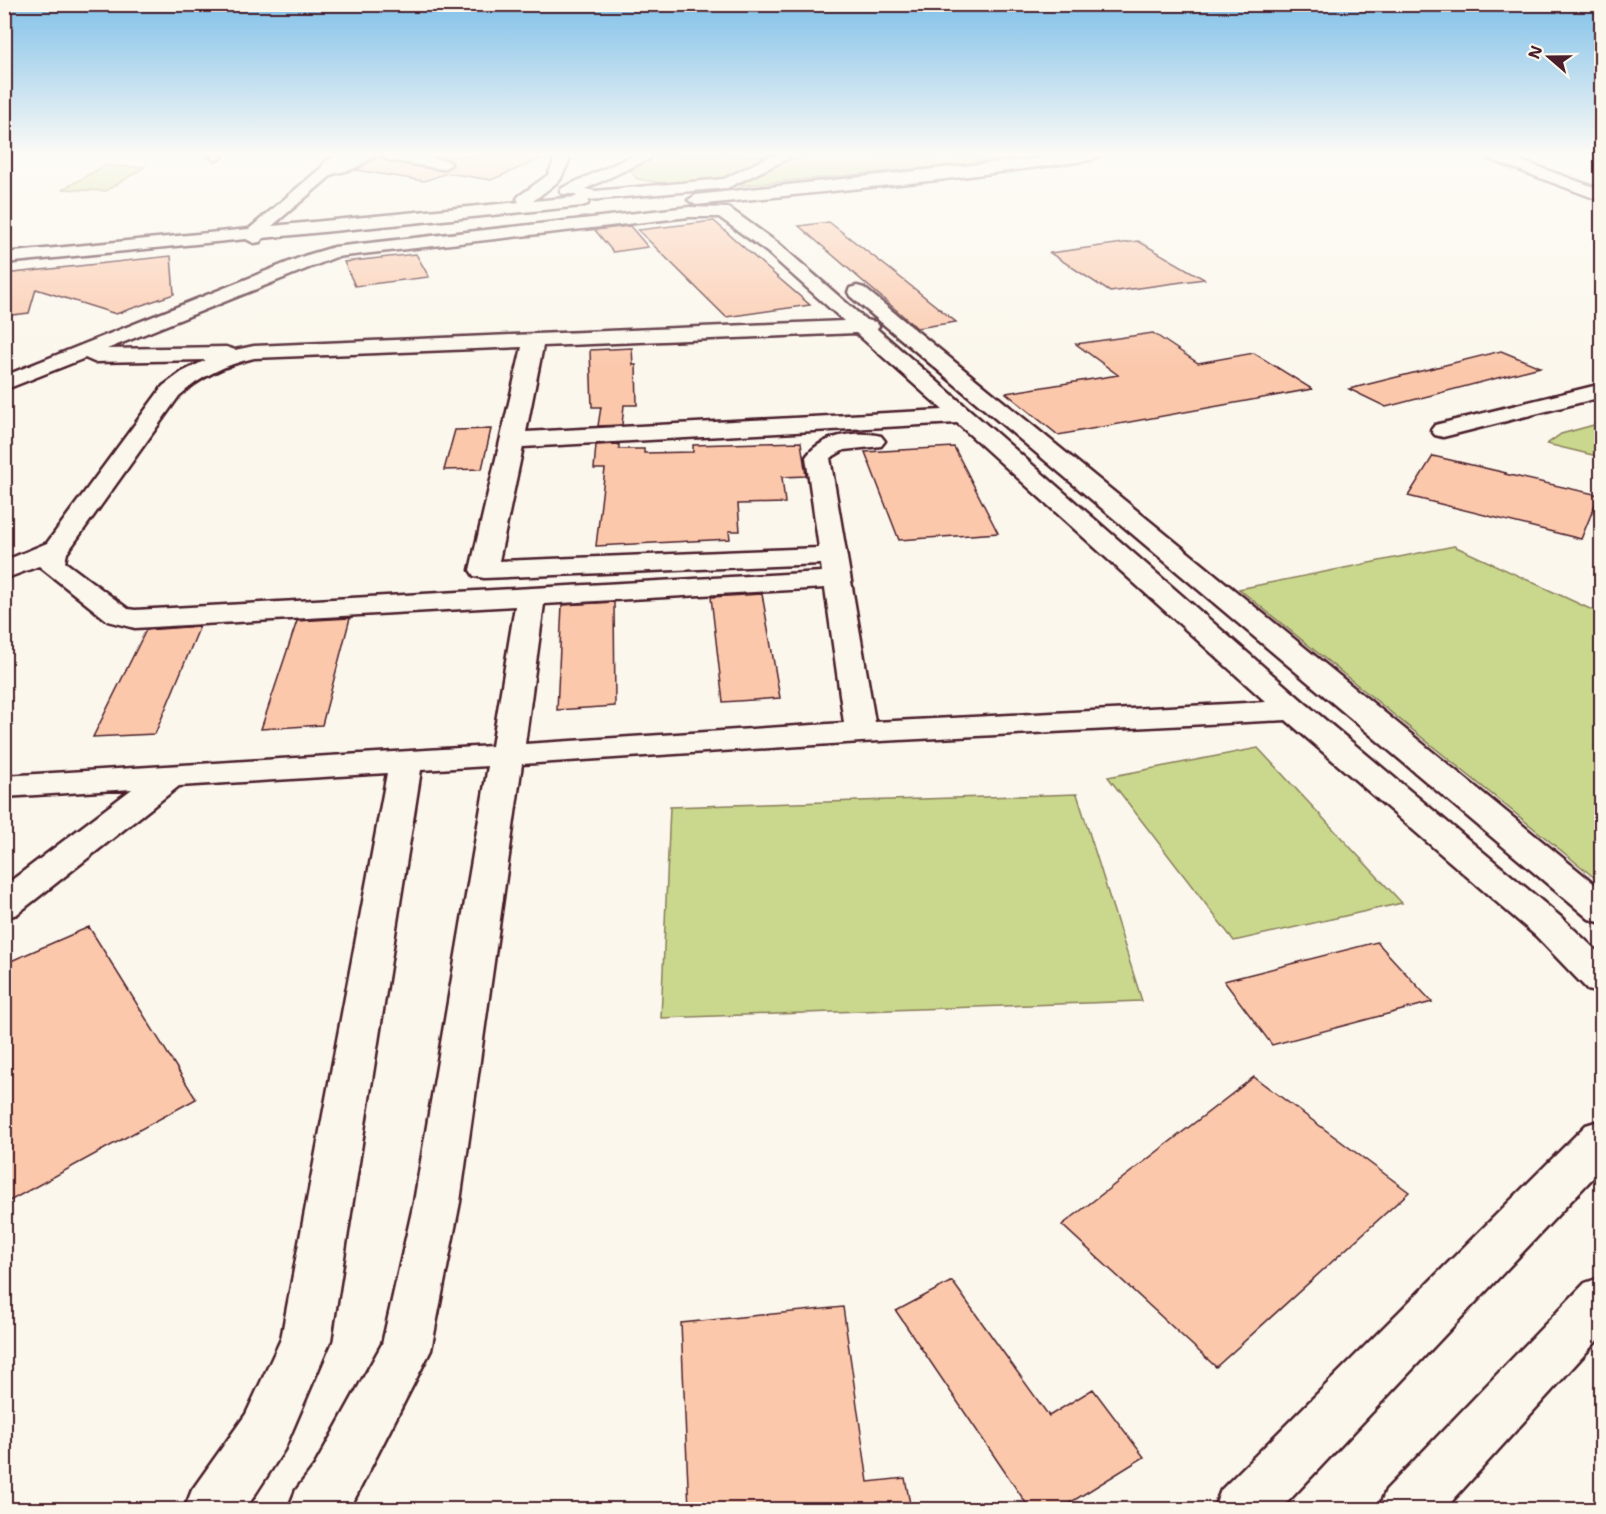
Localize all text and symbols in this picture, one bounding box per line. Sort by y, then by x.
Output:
north arrow [1519,27,1579,87]
text: N [1523,42,1547,62]

